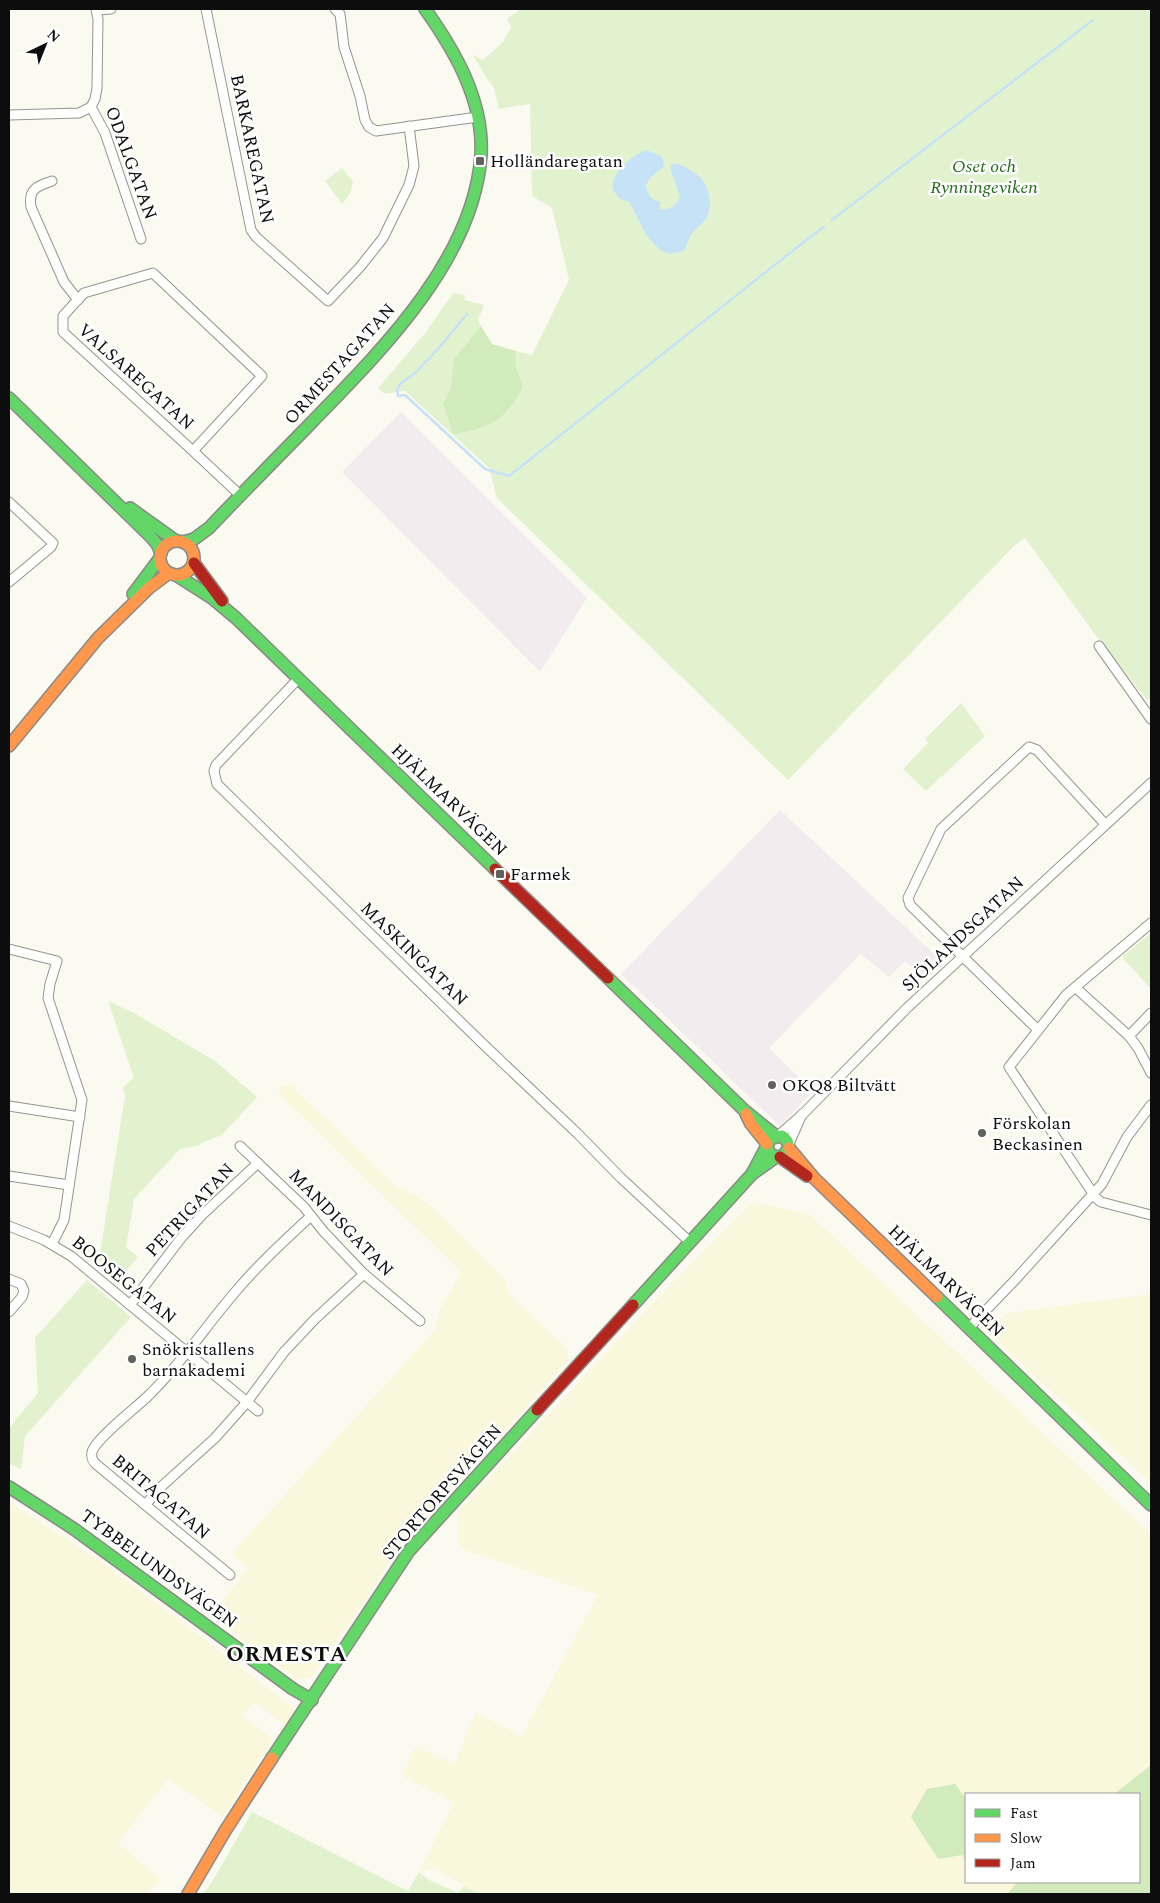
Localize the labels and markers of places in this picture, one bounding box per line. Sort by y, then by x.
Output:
place label: Holländaregatan [490,148,623,175]
marker: Holländaregatan [474,155,486,167]
place label: Farmek [510,861,571,888]
marker: Farmek [494,868,506,880]
place label: OKQ8 Biltvätt [782,1072,896,1099]
marker: OKQ8 Biltvätt [766,1079,778,1091]
place label: Förskolan Beckasinen [992,1110,1083,1158]
marker: Förskolan Beckasinen [976,1127,988,1139]
place label: Snökristallens barnakademi [142,1336,255,1384]
marker: Snökristallens barnakademi [126,1353,138,1365]

